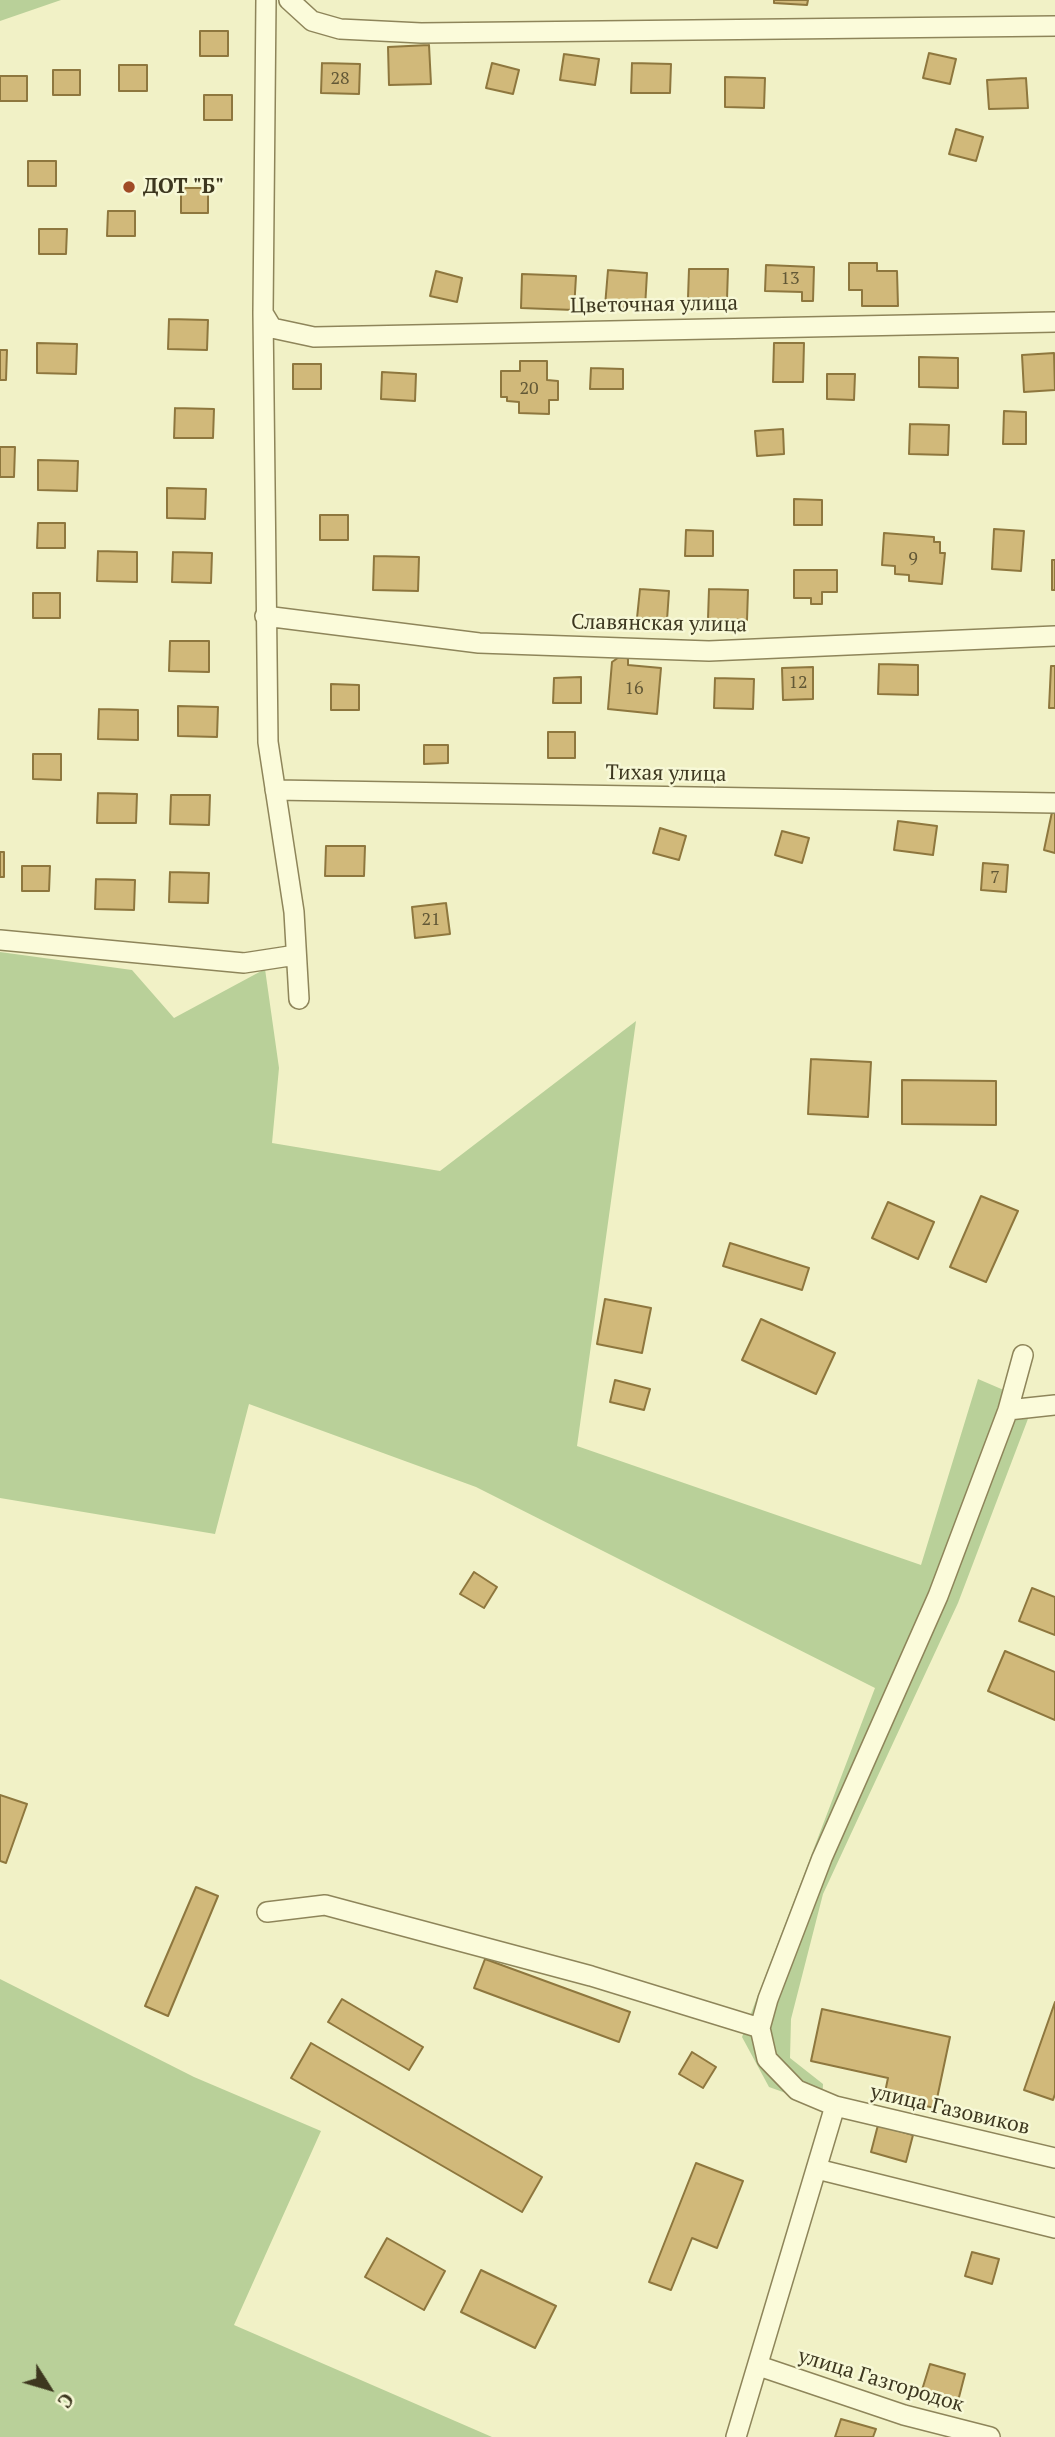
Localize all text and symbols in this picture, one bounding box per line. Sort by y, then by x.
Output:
house number: 28 [330,68,350,90]
place label: ДОТ "Б" [143,174,224,200]
marker: ДОТ "Б" [121,179,137,195]
house number: 13 [780,268,800,290]
street label: Цветочная улица [570,291,738,319]
house number: 20 [519,378,539,400]
house number: 9 [908,548,918,570]
street label: Славянская улица [571,610,747,638]
house number: 12 [788,672,808,694]
house number: 16 [624,678,644,700]
street label: Тихая улица [605,760,727,788]
house number: 7 [990,867,1000,889]
house number: 21 [421,909,441,931]
street label: улица Газовиков [868,2079,1032,2141]
street label: улица Газгородок [795,2344,967,2418]
north arrow [14,2353,84,2423]
text: С [52,2388,80,2413]

